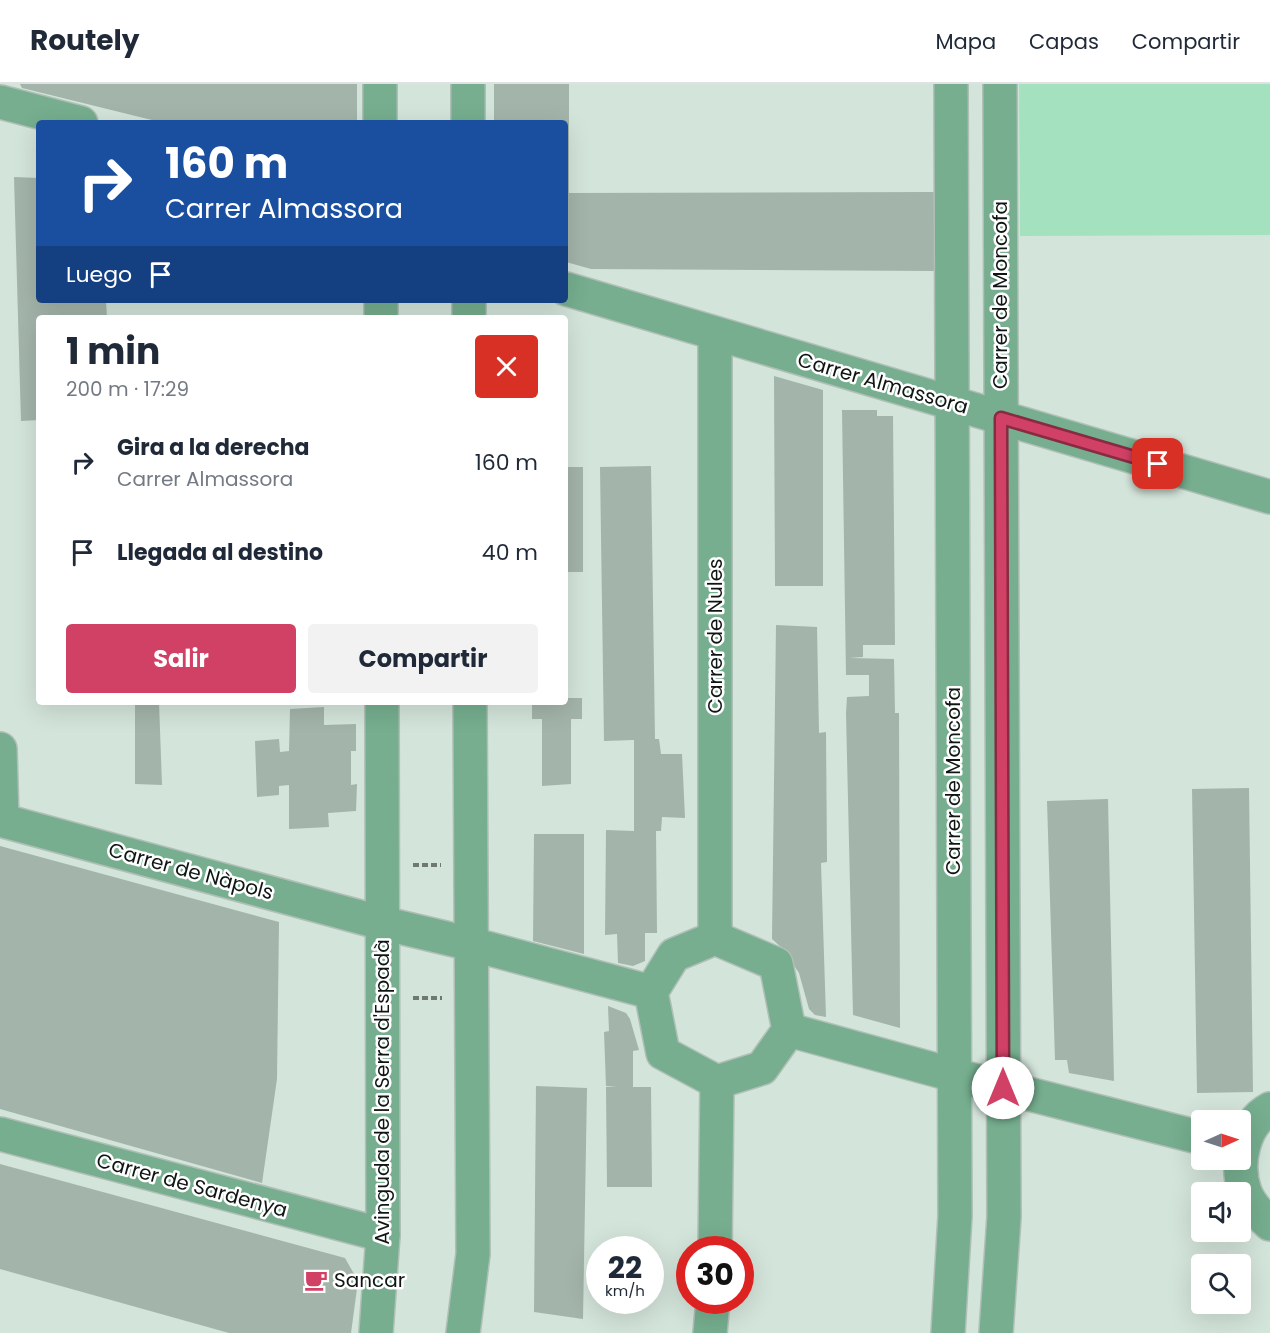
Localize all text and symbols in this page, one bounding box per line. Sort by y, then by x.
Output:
text: Routely [30,21,140,60]
text: Mapa [935,27,996,56]
text: Capas [1029,27,1099,56]
text: Compartir [1132,27,1240,56]
text: 160 m [165,134,288,193]
icon: right [66,144,144,222]
text: Carrer Almassora [165,190,403,227]
street label: Carrer de Moncofa [986,201,1014,389]
icon: arrive [144,258,177,291]
text: Luego [66,259,132,290]
text: 1 min [66,326,160,377]
button: close [475,335,538,398]
street label: Carrer Almassora [794,345,972,421]
text: 200 m · 17:29 [66,375,189,403]
text: Gira a la derecha [117,432,310,463]
pin [1132,438,1183,489]
icon: right [66,446,99,479]
text: 160 m [475,447,538,478]
icon: arrive [1141,447,1174,480]
text: Carrer Almassora [117,465,293,493]
icon: arrive [66,536,99,569]
text: Llegada al destino [117,537,323,568]
text: 40 m [482,537,538,568]
street label: Carrer de Nules [701,559,729,713]
button: Salir [66,624,296,693]
button: Compartir [308,624,538,693]
street label: Carrer de Moncofa [939,687,967,875]
street label: Carrer de Nàpols [105,836,277,906]
street label: Avinguda de la Serra d'Espadà [368,939,396,1245]
position arrow [971,1056,1035,1120]
north arrow [1191,1110,1251,1170]
map controls [1191,1110,1251,1314]
street label: Carrer de Sardenya [93,1146,291,1224]
button: sound [1191,1182,1251,1242]
speed limit sign: 30 [676,1236,754,1314]
text: 22 [608,1246,642,1289]
button: search [1191,1254,1251,1314]
place label: Sancar [334,1266,405,1294]
cafe icon: Sancar [303,1267,329,1293]
text: km/h [605,1280,645,1301]

